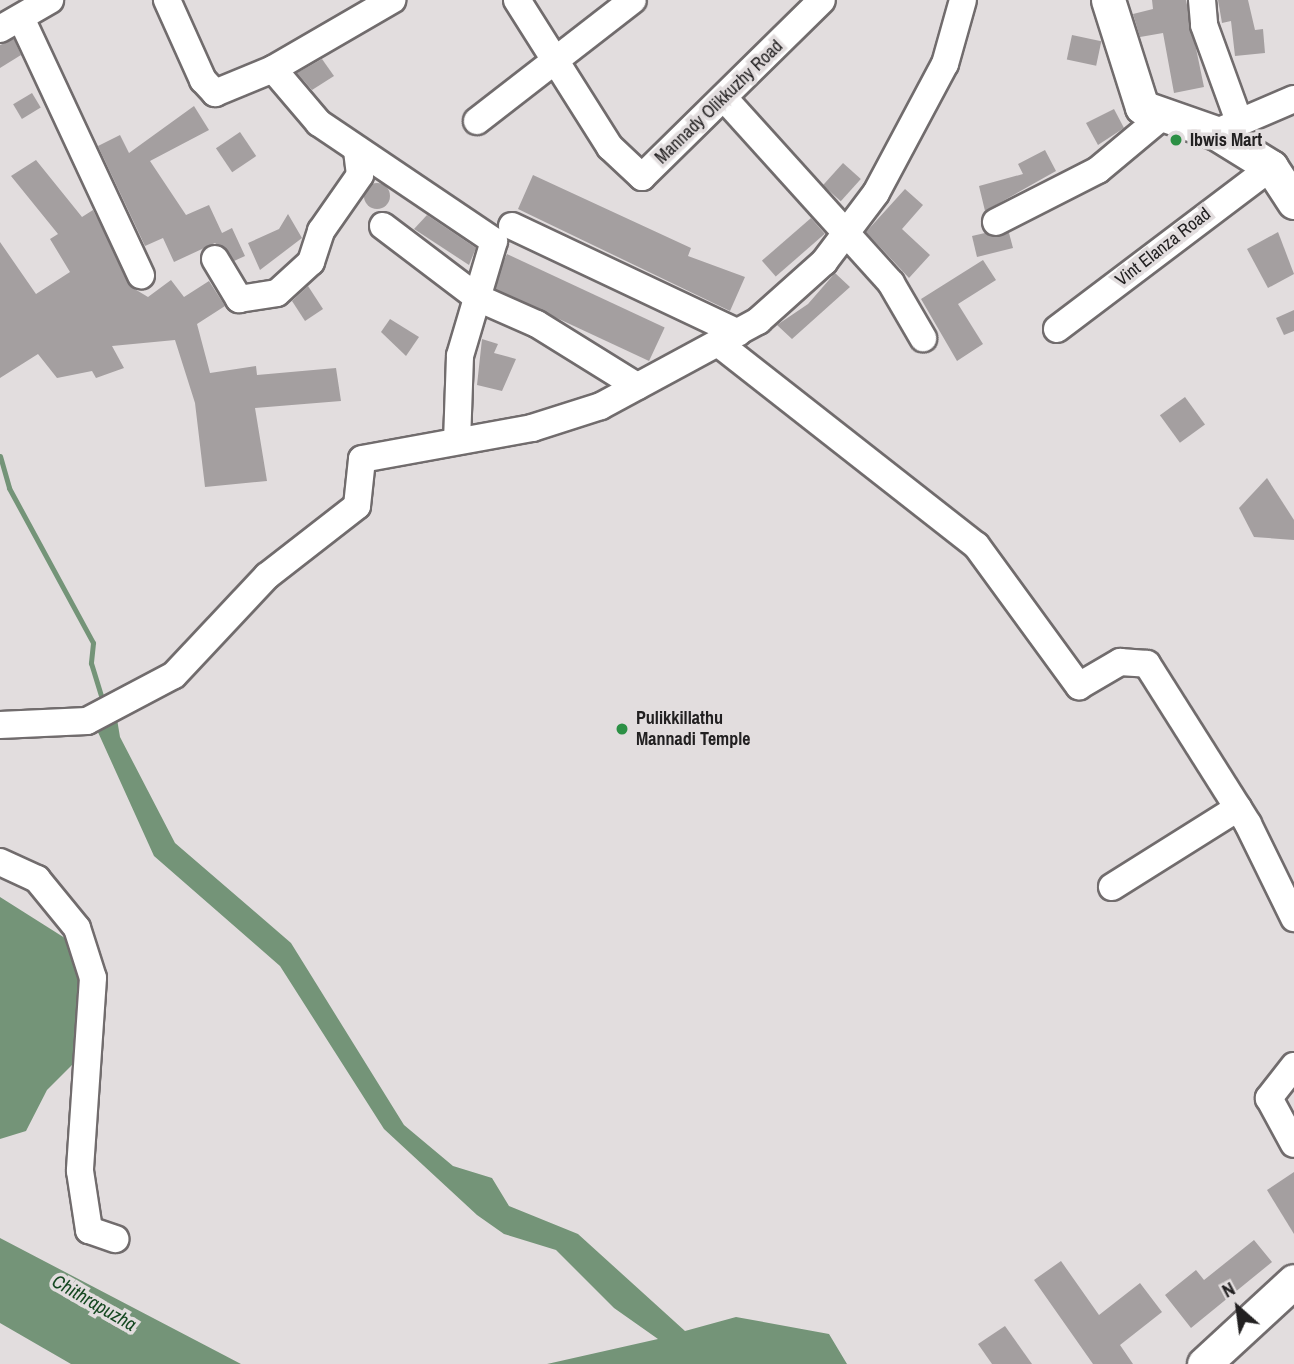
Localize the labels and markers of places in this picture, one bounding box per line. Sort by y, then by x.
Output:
place label: Ibwis Mart [1190,129,1262,151]
marker: Ibwis Mart [1168,132,1184,148]
place label: Pulikkillathu Mannadi Temple [636,708,751,750]
marker: Pulikkillathu Mannadi Temple [614,721,630,737]

